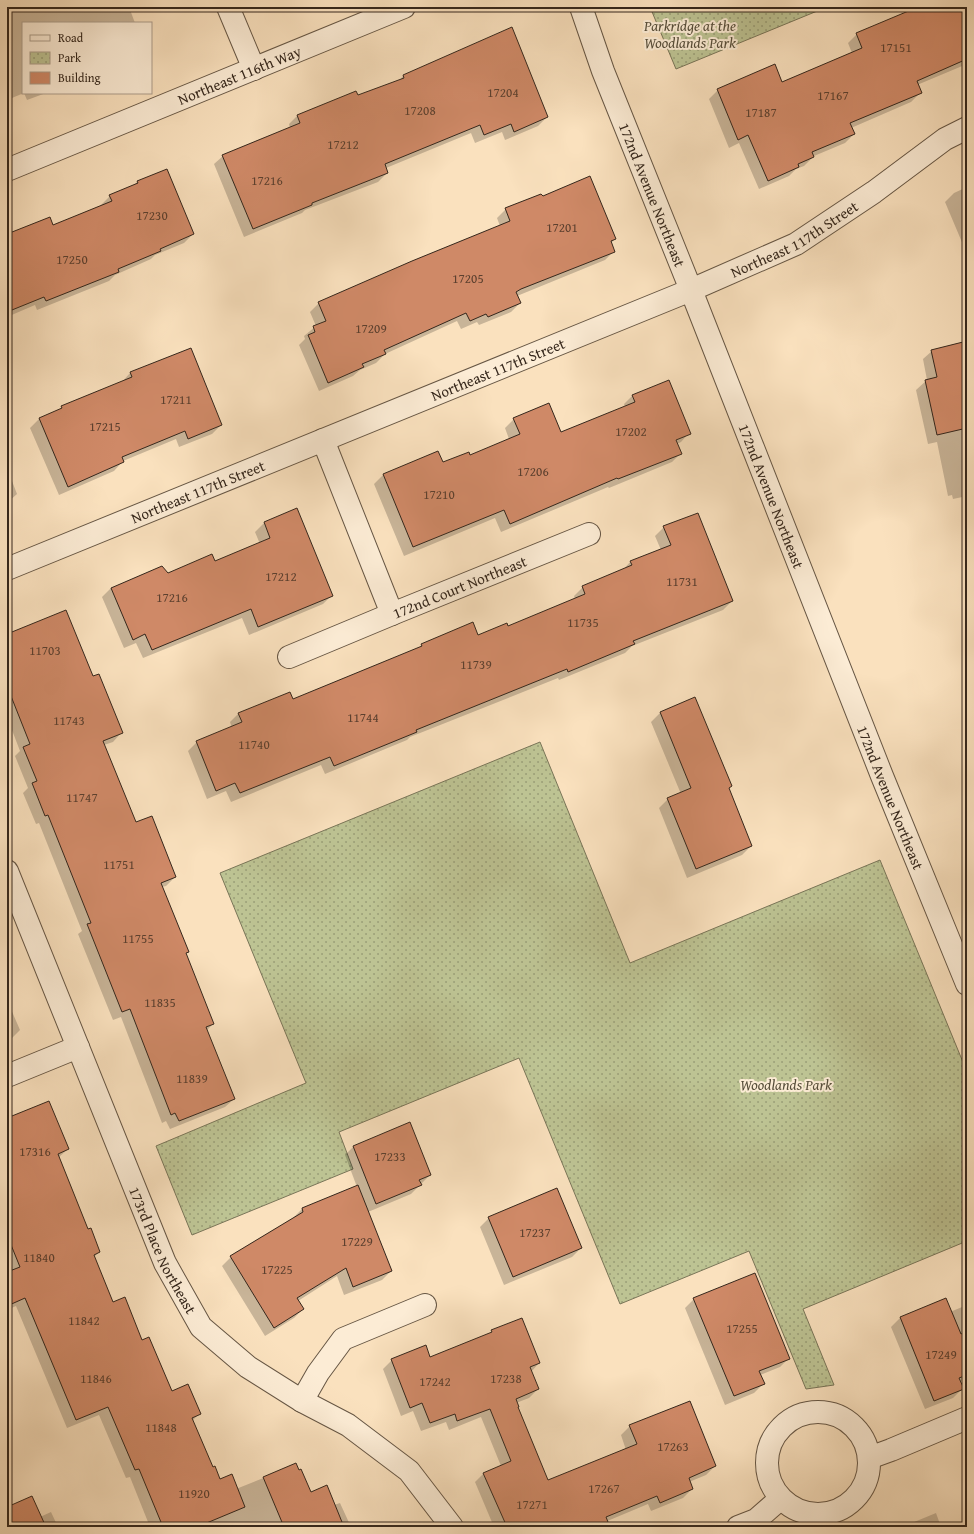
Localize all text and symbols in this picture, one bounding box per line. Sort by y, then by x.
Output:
park label: Parkridge at the Woodlands Park [643,15,736,53]
legend [22,22,152,94]
text: Road [58,29,84,46]
house number: 17151 [880,38,912,57]
street label: Northeast 116th Way [174,40,305,109]
text: Park [58,49,82,66]
text: Building [58,69,101,86]
house number: 17204 [487,83,519,102]
house number: 17167 [817,86,849,105]
house number: 17208 [404,101,436,120]
house number: 17187 [745,103,777,122]
street label: 172nd Avenue Northeast [614,119,691,271]
house number: 17212 [327,135,359,154]
house number: 17216 [251,171,283,190]
street label: Northeast 117th Street [727,195,862,282]
house number: 17230 [136,206,168,225]
house number: 17201 [546,218,578,237]
house number: 17250 [56,250,88,269]
house number: 17205 [452,269,484,288]
house number: 17209 [355,319,387,338]
street label: Northeast 117th Street [428,332,568,406]
house number: 17211 [160,390,192,409]
house number: 17215 [89,417,121,436]
street label: 172nd Avenue Northeast [734,421,810,572]
house number: 17202 [615,422,647,441]
street label: Northeast 117th Street [128,454,268,528]
house number: 17206 [517,462,549,481]
house number: 17210 [423,485,455,504]
street label: 172nd Court Northeast [389,550,530,623]
house number: 17212 [265,567,297,586]
house number: 11731 [666,572,698,591]
house number: 17216 [156,588,188,607]
house number: 11735 [567,613,599,632]
house number: 11703 [29,641,61,660]
house number: 11739 [460,655,492,674]
house number: 11744 [347,708,379,727]
house number: 11743 [53,711,85,730]
street label: 172nd Avenue Northeast [853,722,930,873]
house number: 11740 [238,735,270,754]
house number: 11747 [66,788,98,807]
house number: 11751 [103,855,135,874]
house number: 11755 [122,929,154,948]
house number: 11835 [144,993,176,1012]
house number: 11839 [176,1069,208,1088]
park label: Woodlands Park [740,1074,832,1095]
house number: 17316 [19,1142,51,1161]
house number: 17233 [374,1147,406,1166]
street label: 173rd Place Northeast [125,1183,202,1318]
house number: 17237 [519,1223,551,1242]
house number: 17229 [341,1232,373,1251]
house number: 11840 [23,1248,55,1267]
house number: 17225 [261,1260,293,1279]
house number: 11842 [68,1311,100,1330]
house number: 17255 [726,1319,758,1338]
house number: 17249 [925,1345,957,1364]
house number: 11846 [80,1369,112,1388]
house number: 17238 [490,1369,522,1388]
house number: 17242 [419,1372,451,1391]
house number: 11848 [145,1418,177,1437]
house number: 17263 [657,1437,689,1456]
house number: 17267 [588,1479,620,1498]
house number: 11920 [178,1484,210,1503]
house number: 17271 [516,1495,548,1514]

